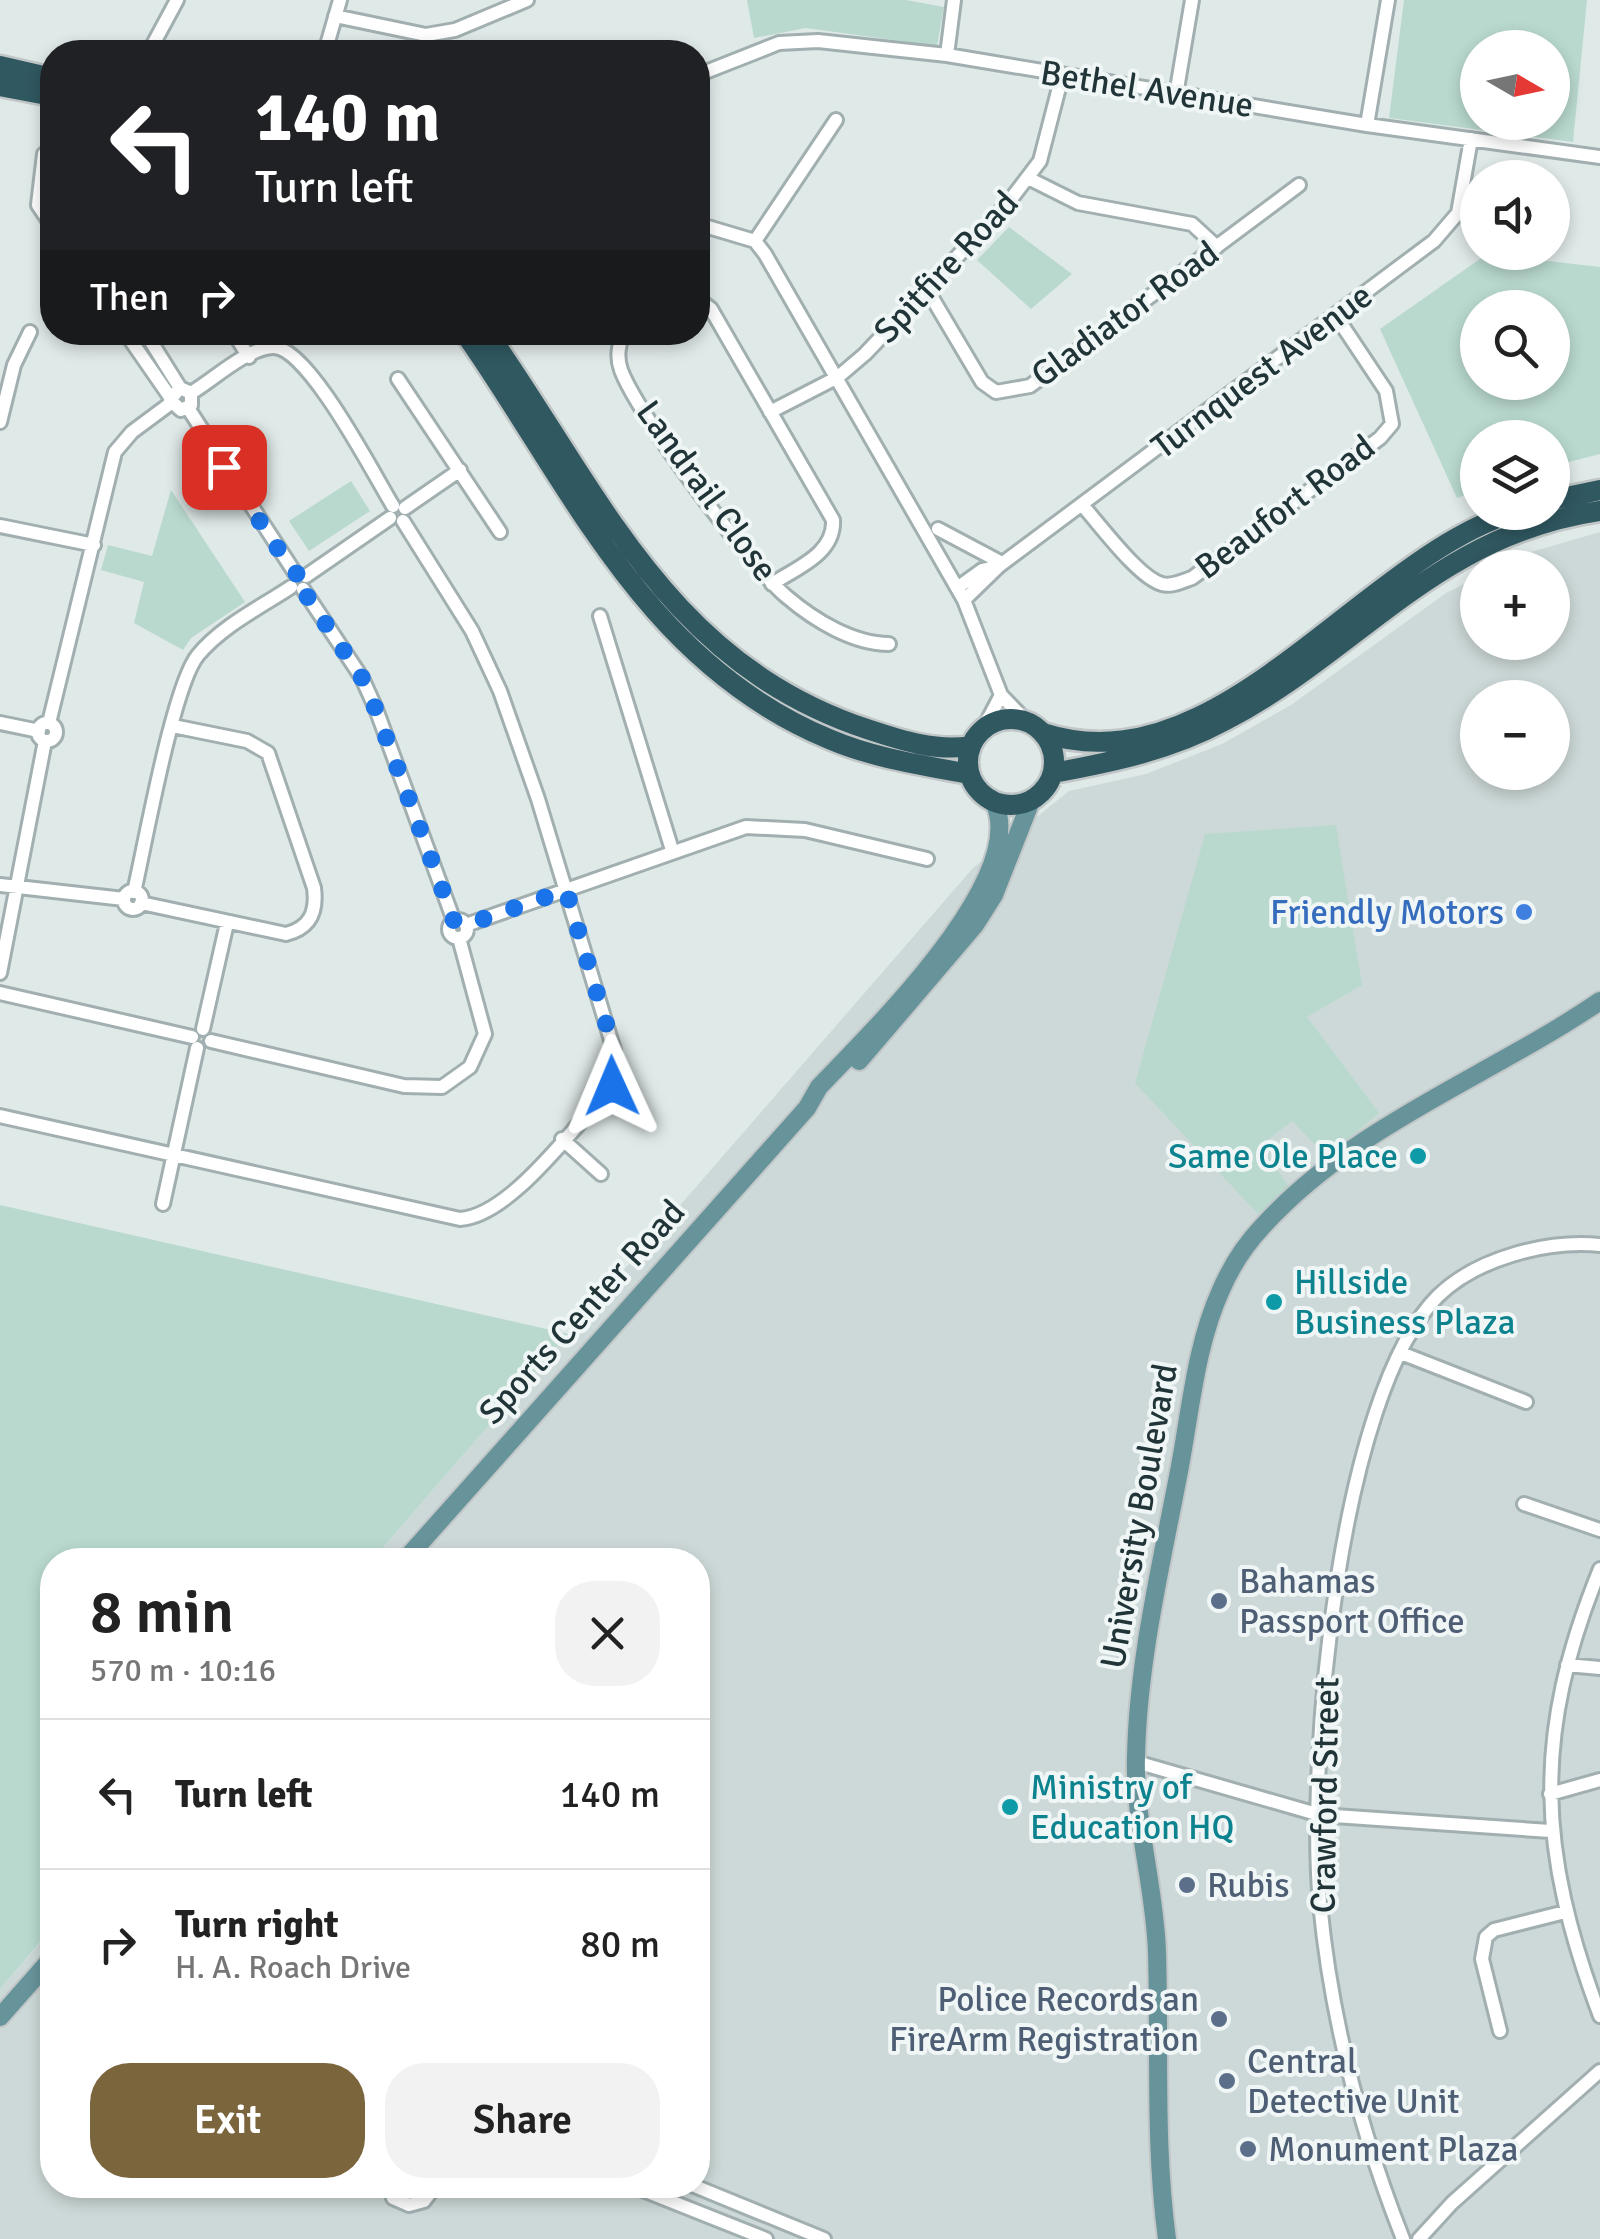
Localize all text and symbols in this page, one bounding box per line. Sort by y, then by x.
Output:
north arrow [1460,30,1570,140]
map controls [1460,30,1570,790]
street label: Bethel Avenue [1037,51,1257,127]
text: 140 m [255,74,440,160]
icon: left [90,80,220,210]
text: Turn left [255,160,414,215]
button: sound [1460,160,1570,270]
street label: Spitfire Road [865,182,1027,352]
street label: Gladiator Road [1023,232,1227,396]
icon: right [189,270,244,325]
text: Then [90,274,169,321]
street label: Turnquest Avenue [1143,274,1381,468]
button: search [1460,290,1570,400]
street label: Landrail Close [627,392,787,590]
button: layers [1460,420,1570,530]
pin [182,425,267,510]
street label: Beaufort Road [1187,426,1383,588]
icon: arrive [197,440,252,495]
button: + [1460,550,1570,660]
button: − [1460,680,1570,790]
place label: Friendly Motors [1270,891,1504,934]
marker: Friendly Motors [1513,901,1535,923]
position arrow [560,1034,664,1138]
place label: Same Ole Place [1168,1135,1398,1178]
marker: Same Ole Place [1407,1145,1429,1167]
street label: Sports Center Road [470,1191,694,1433]
place label: Hillside Business Plaza [1294,1261,1515,1344]
marker: Hillside Business Plaza [1263,1291,1285,1313]
street label: University Boulevard [1091,1360,1187,1672]
place label: Bahamas Passport Office [1239,1560,1465,1643]
text: 8 min [90,1576,234,1650]
button: close [555,1581,660,1686]
marker: Bahamas Passport Office [1208,1590,1230,1612]
text: 570 m · 10:16 [90,1651,276,1690]
street label: Crawford Street [1301,1676,1349,1914]
place label: Ministry of Education HQ [1030,1766,1234,1849]
icon: left [90,1767,145,1822]
text: Turn left [175,1771,313,1818]
text: 140 m [560,1771,660,1818]
marker: Ministry of Education HQ [999,1796,1021,1818]
place label: Rubis [1207,1864,1290,1907]
marker: Rubis [1176,1874,1198,1896]
text: Turn right [175,1901,339,1948]
icon: right [90,1917,145,1972]
text: 80 m [580,1921,660,1968]
text: H. A. Roach Drive [175,1948,411,1987]
place label: Police Records an FireArm Registration [889,1978,1199,2061]
marker: Police Records an FireArm Registration [1208,2008,1230,2030]
place label: Central Detective Unit [1247,2040,1460,2123]
button: Exit [90,2063,365,2178]
button: Share [385,2063,660,2178]
marker: Central Detective Unit [1216,2070,1238,2092]
place label: Monument Plaza [1268,2128,1518,2171]
marker: Monument Plaza [1237,2138,1259,2160]

